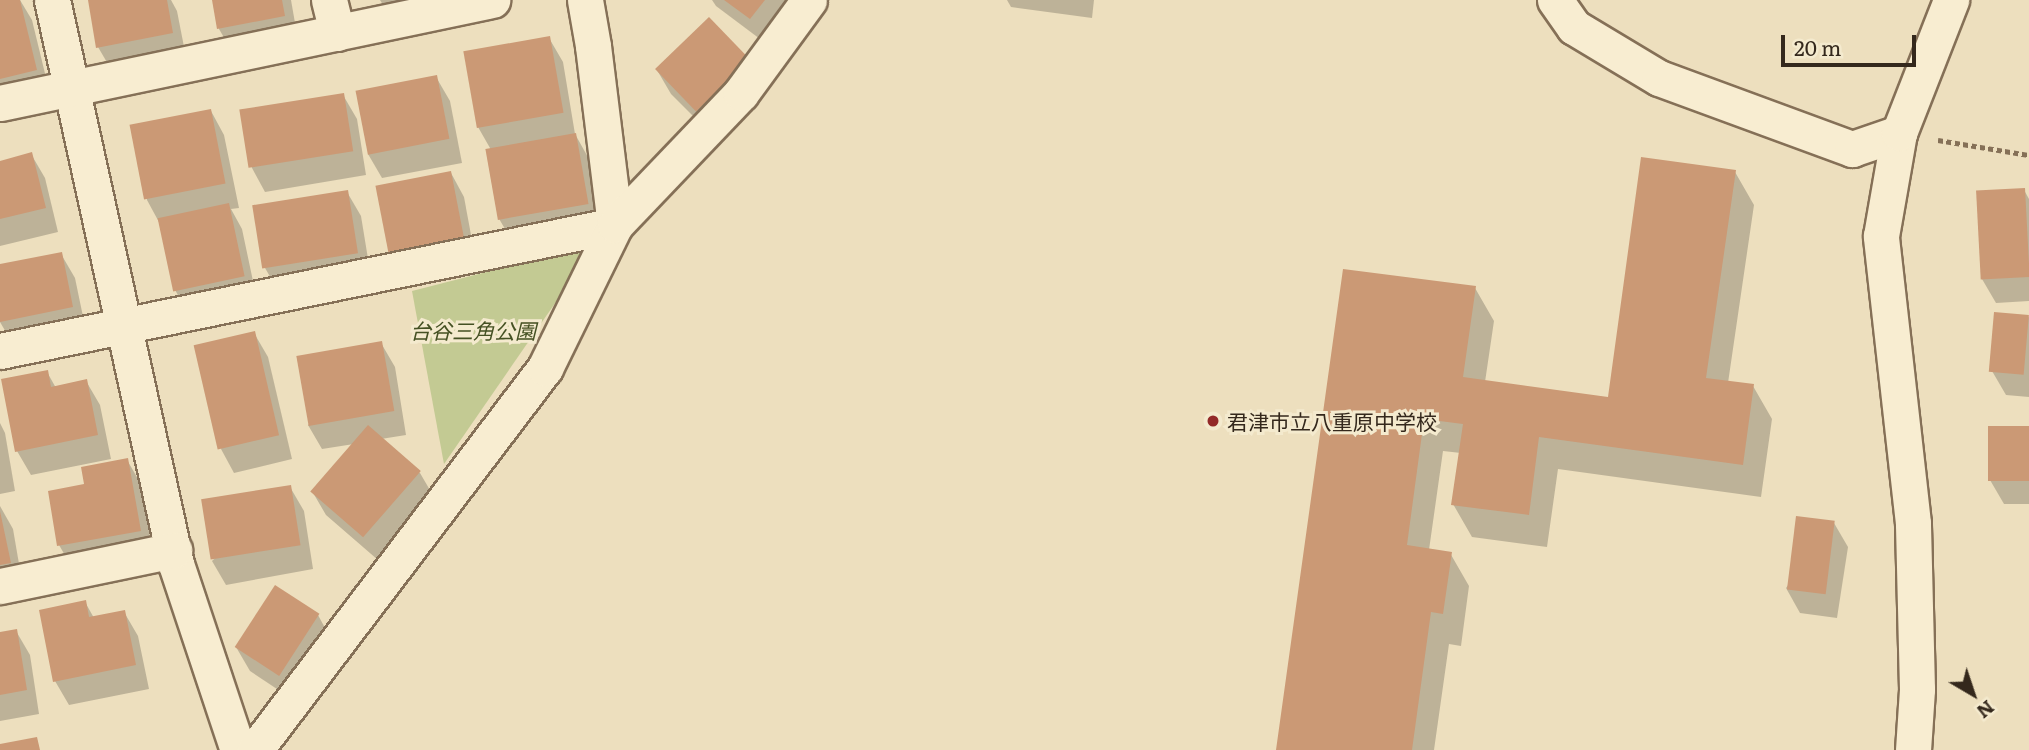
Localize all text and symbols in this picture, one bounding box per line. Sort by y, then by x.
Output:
scale bar [1784,21,1919,65]
text: 20 m [1794,31,1841,62]
park label: 台谷三角公園 [410,317,536,343]
place label: 君津市立八重原中学校 [1227,408,1437,434]
marker: 君津市立八重原中学校 [1205,413,1221,429]
north arrow [1938,659,2008,729]
text: N [1971,694,2001,726]

